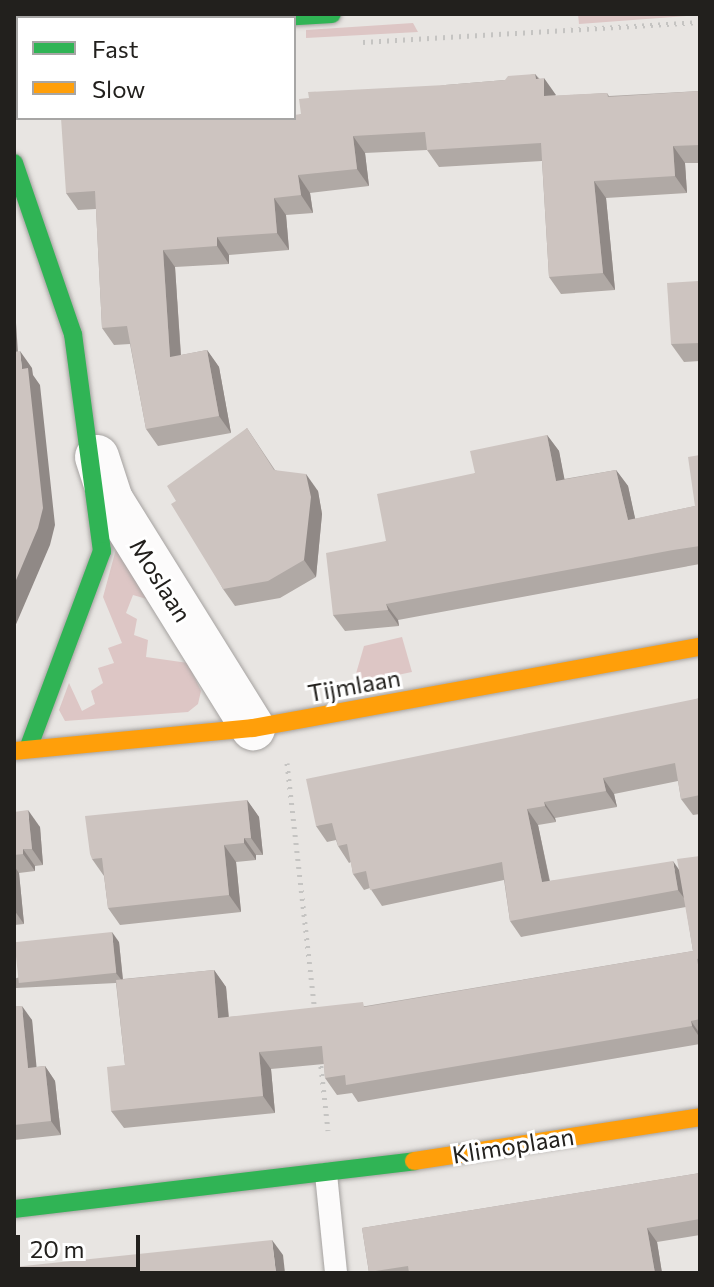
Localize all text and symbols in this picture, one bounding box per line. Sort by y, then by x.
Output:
legend [16,16,296,120]
text: Fast [92,34,139,63]
text: Slow [92,74,145,103]
street label: Moslaan [124,533,198,627]
street label: Tijmlaan [305,663,403,707]
street label: Klimoplaan [450,1121,576,1169]
scale bar [20,1219,144,1269]
text: 20 m [30,1234,84,1263]

